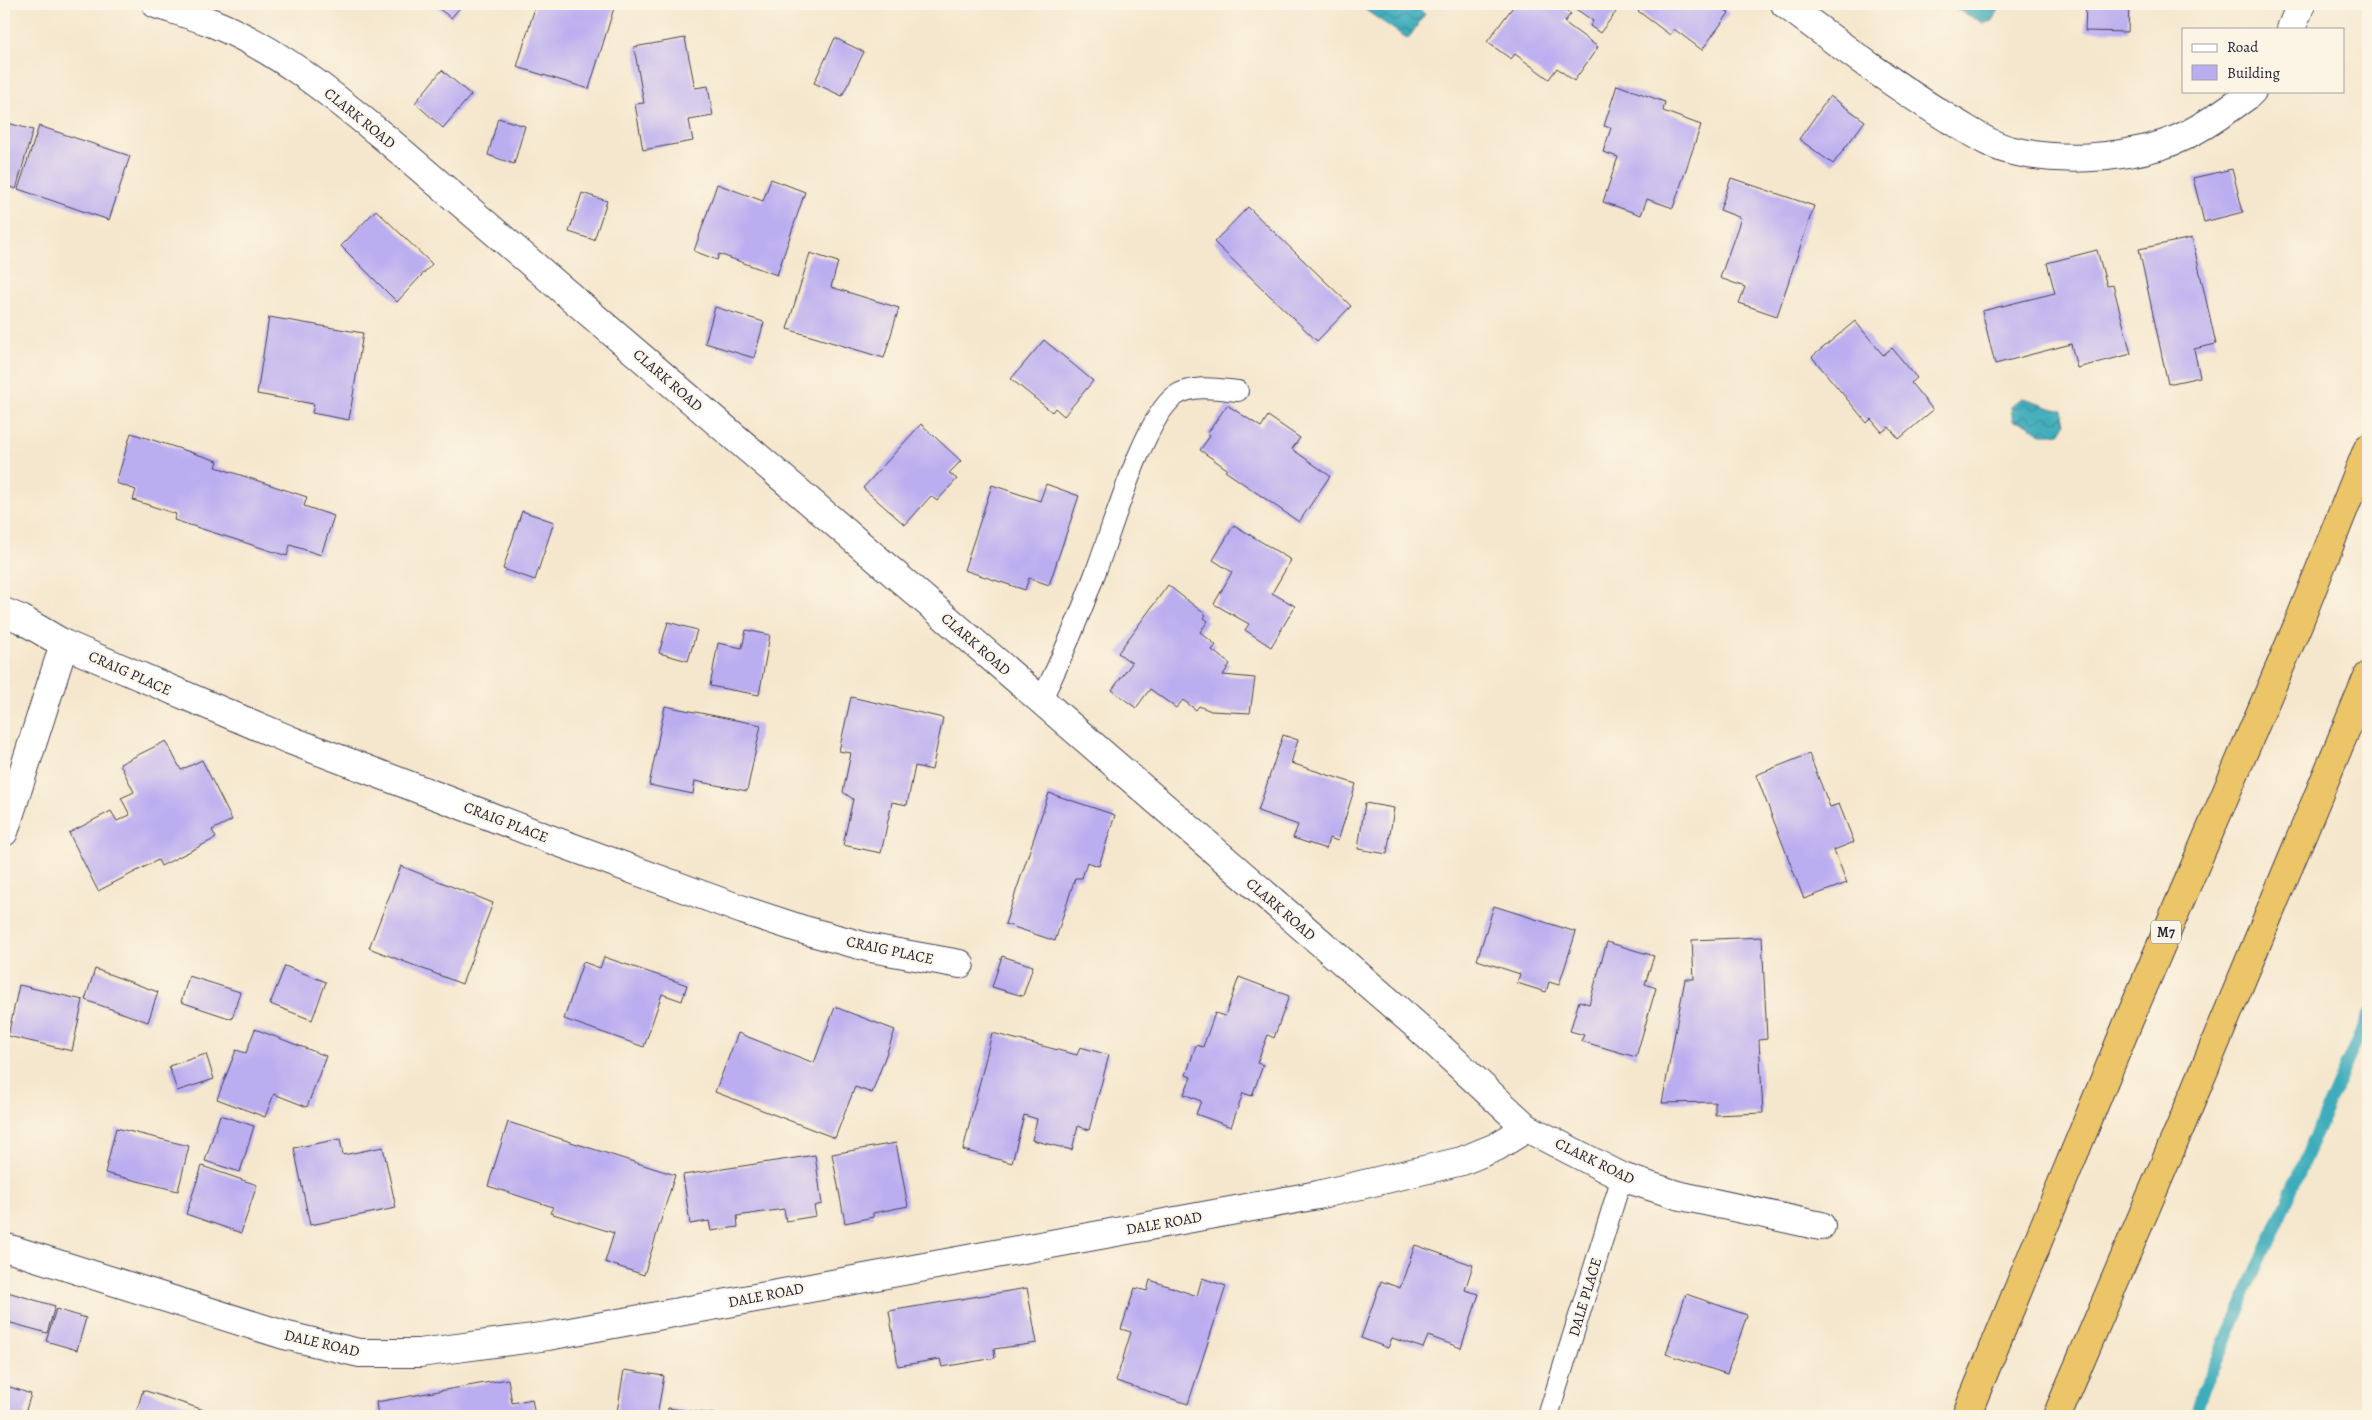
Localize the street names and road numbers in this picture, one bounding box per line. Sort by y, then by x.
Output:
street label: CLARK ROAD [320,83,400,153]
street label: CLARK ROAD [629,344,707,416]
street label: CLARK ROAD [937,608,1015,680]
street label: CRAIG PLACE [85,646,175,700]
street label: CRAIG PLACE [461,797,551,847]
street label: CLARK ROAD [1242,873,1320,945]
road number: M7 [2151,920,2181,944]
street label: CRAIG PLACE [844,931,936,969]
street label: CLARK ROAD [1552,1133,1638,1189]
street label: DALE ROAD [1124,1206,1204,1240]
street label: DALE PLACE [1564,1255,1606,1339]
street label: DALE ROAD [726,1278,806,1312]
street label: DALE ROAD [282,1325,362,1361]

